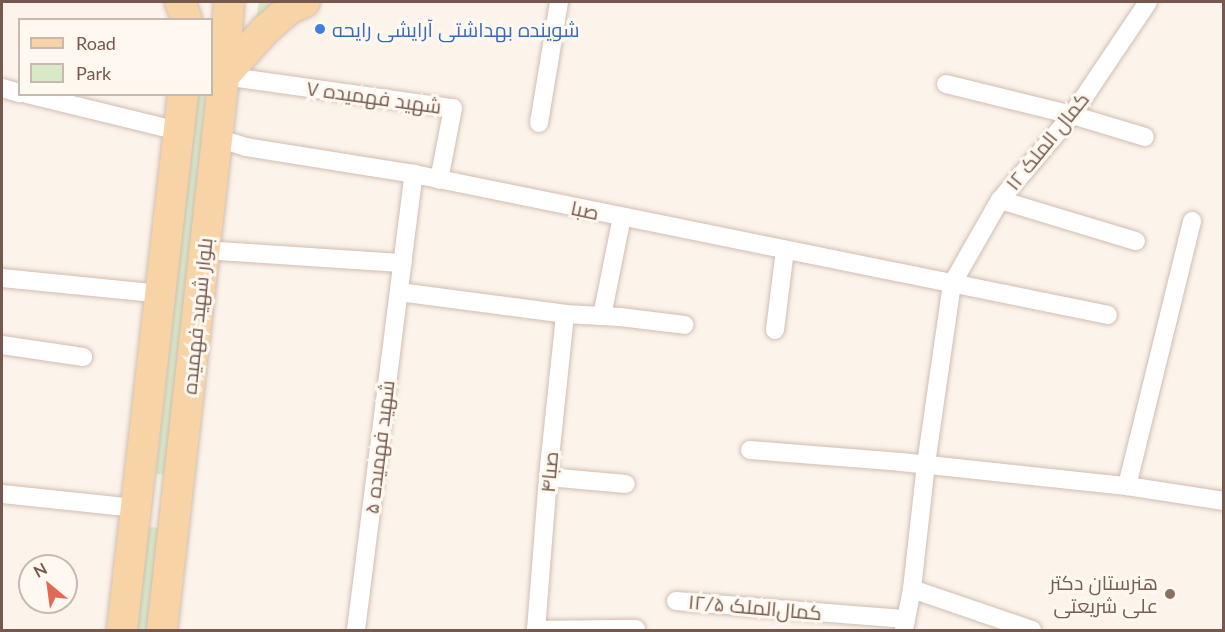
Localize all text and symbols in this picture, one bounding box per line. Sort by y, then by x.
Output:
place label: شوینده بهداشتی آرایشی رایحه [332,17,580,41]
legend [18,18,213,96]
marker: شوینده بهداشتی آرایشی رایحه [313,22,327,36]
text: Road [76,32,116,54]
text: Park [76,62,111,84]
street label: شهید فهمیده ۷ [305,76,443,118]
street label: کمال الملک ۱۲ [1000,87,1094,195]
street label: صبا [569,195,601,225]
street label: بلوار شهید فهمیده [177,237,217,395]
street label: شهید فهمیده ۵ [359,379,399,515]
street label: صبا۴ [535,450,563,494]
north arrow [18,554,78,614]
text: N [30,558,50,581]
place label: هنرستان دکتر علی شریعتی [1049,570,1158,617]
marker: هنرستان دکتر علی شریعتی [1163,587,1177,601]
street label: کمال‌الملک ۱۲/۵ [687,589,823,625]

